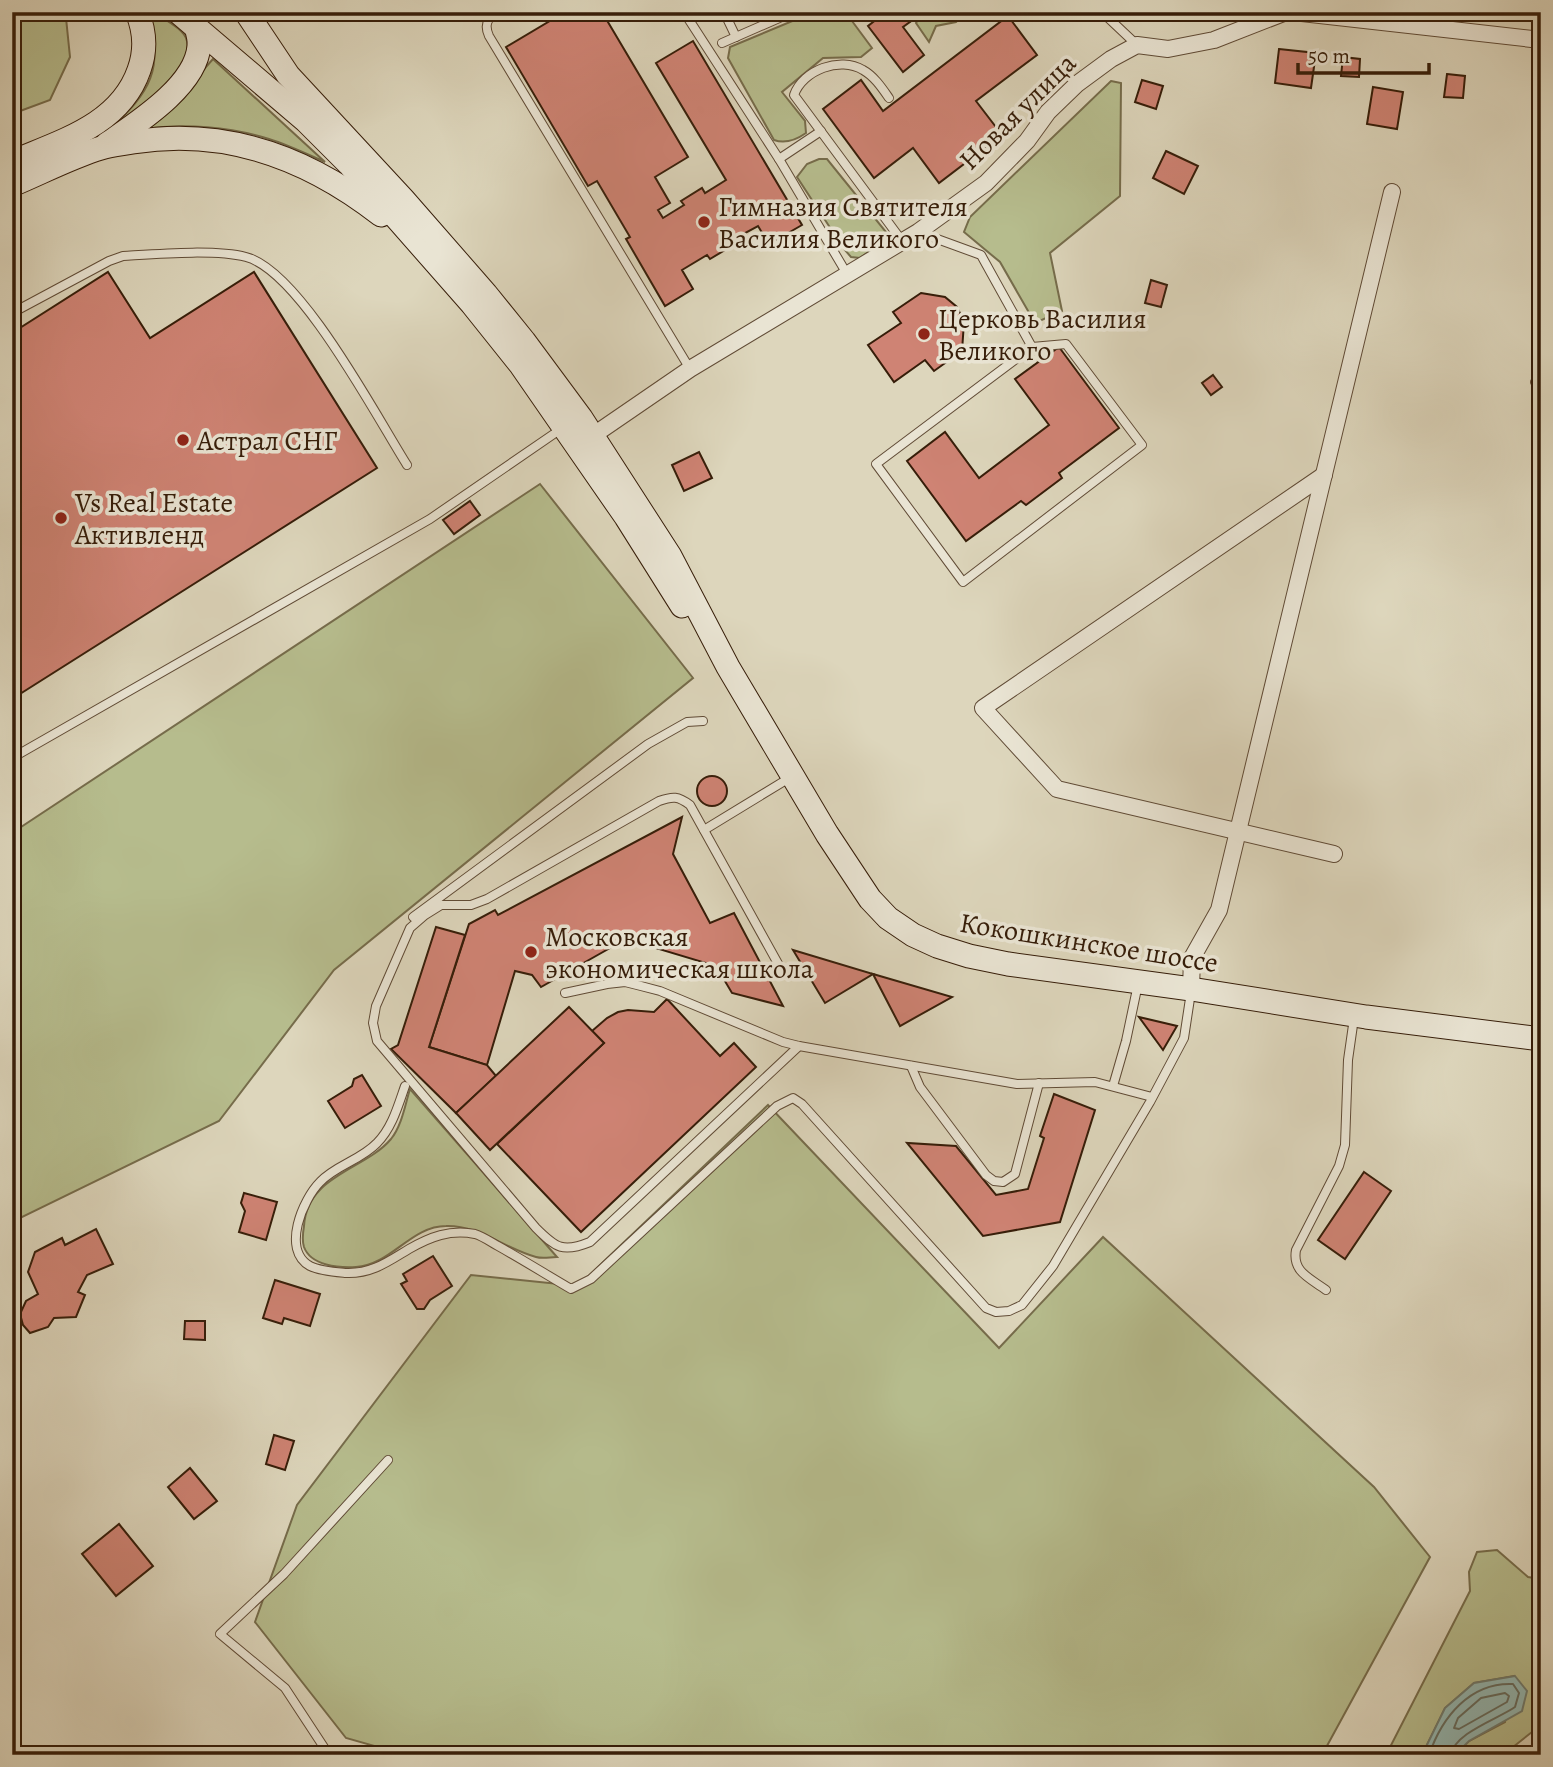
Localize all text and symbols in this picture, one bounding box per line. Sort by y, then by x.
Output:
scale bar [1298,32,1429,76]
text: 50 m [1308,42,1350,70]
street label: Новая улица [951,45,1085,179]
place label: Гимназия Святителя Василия Великого [718,188,968,258]
marker: Гимназия Святителя Василия Великого [696,214,712,230]
place label: Церковь Василия Великого [938,300,1147,370]
marker: Церковь Василия Великого [916,326,932,342]
place label: Астрал СНГ [196,422,337,460]
marker: Астрал СНГ [175,432,191,448]
place label: Vs Real Estate Активленд [74,484,233,554]
marker: Vs Real Estate Активленд [53,510,69,526]
street label: Кокошкинское шоссе [957,904,1221,982]
place label: Московская экономическая школа [545,918,814,988]
marker: Московская экономическая школа [523,944,539,960]

